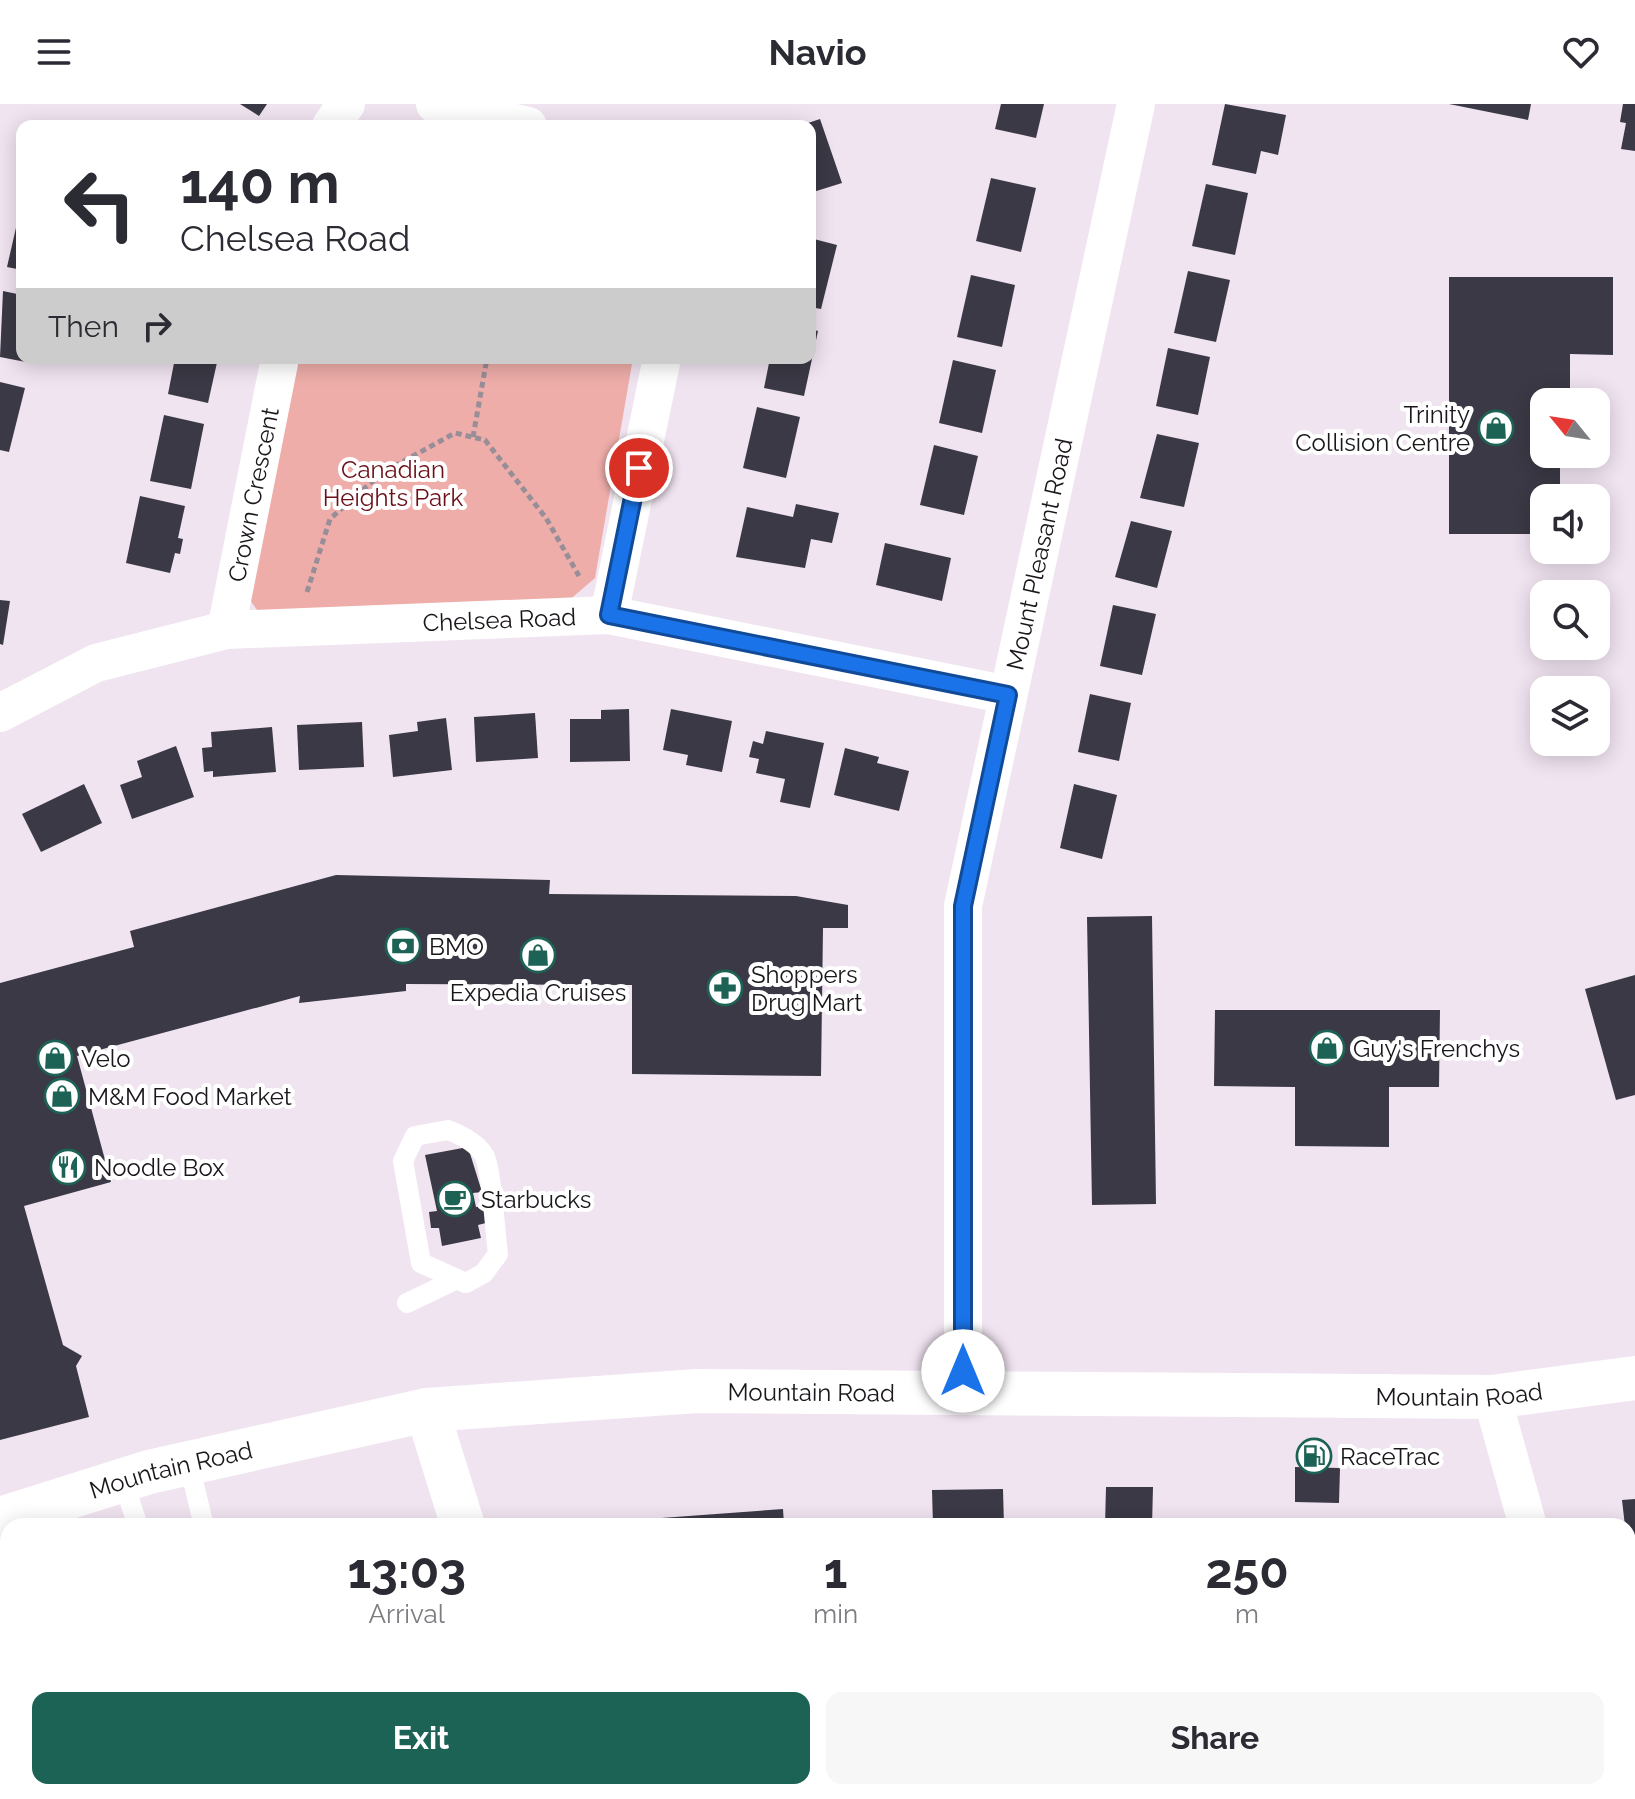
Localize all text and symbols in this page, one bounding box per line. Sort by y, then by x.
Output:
icon: menu [32,30,76,74]
icon: heart [1559,30,1603,74]
text: Navio [768,31,867,73]
text: 140 m [180,150,340,216]
icon: left [48,152,152,256]
text: Chelsea Road [180,217,410,259]
icon: right [135,304,179,348]
text: Then [48,309,119,344]
north arrow [1530,388,1610,468]
map controls [1530,388,1610,756]
place label: Trinity Collision Centre [1295,400,1470,457]
street label: Crown Crescent [221,405,284,584]
shop icon: Trinity Collision Centre [1477,409,1515,447]
pin [605,434,673,502]
street label: Mount Pleasant Road [1000,435,1078,673]
icon: arrive [617,446,661,490]
park label: Canadian Heights Park [323,455,463,512]
button: sound [1530,484,1610,564]
button: search [1530,580,1610,660]
street label: Chelsea Road [422,602,577,637]
button: layers [1530,676,1610,756]
bank icon: BMO [384,927,422,965]
place label: BMO [429,932,484,961]
shop icon: Expedia Cruises [519,936,557,974]
place label: Shoppers Drug Mart [751,960,862,1017]
pharmacy icon: Shoppers Drug Mart [706,969,744,1007]
place label: Expedia Cruises [450,978,626,1007]
shop icon: Guy's Frenchys [1308,1029,1346,1067]
place label: Guy's Frenchys [1353,1034,1520,1063]
shop icon: Velo [36,1039,74,1077]
place label: Velo [81,1044,131,1073]
shop icon: M&M Food Market [43,1077,81,1115]
place label: M&M Food Market [88,1082,292,1111]
restaurant icon: Noodle Box [49,1148,87,1186]
place label: Noodle Box [94,1153,224,1182]
cafe icon: Starbucks [436,1180,474,1218]
place label: Starbucks [481,1185,591,1214]
position arrow [921,1329,1005,1413]
street label: Mountain Road [1375,1376,1544,1412]
street label: Mountain Road [727,1377,895,1407]
street label: Mountain Road [86,1435,255,1504]
fuel station icon: RaceTrac [1295,1437,1333,1475]
place label: RaceTrac [1340,1442,1440,1471]
text: 13:03 [347,1543,466,1599]
text: 1 [824,1543,848,1599]
text: 250 [1205,1543,1289,1599]
text: Arrival [369,1599,445,1629]
text: min [813,1599,858,1629]
text: m [1235,1599,1259,1629]
button: Exit [32,1692,810,1784]
button: Share [826,1692,1604,1784]

